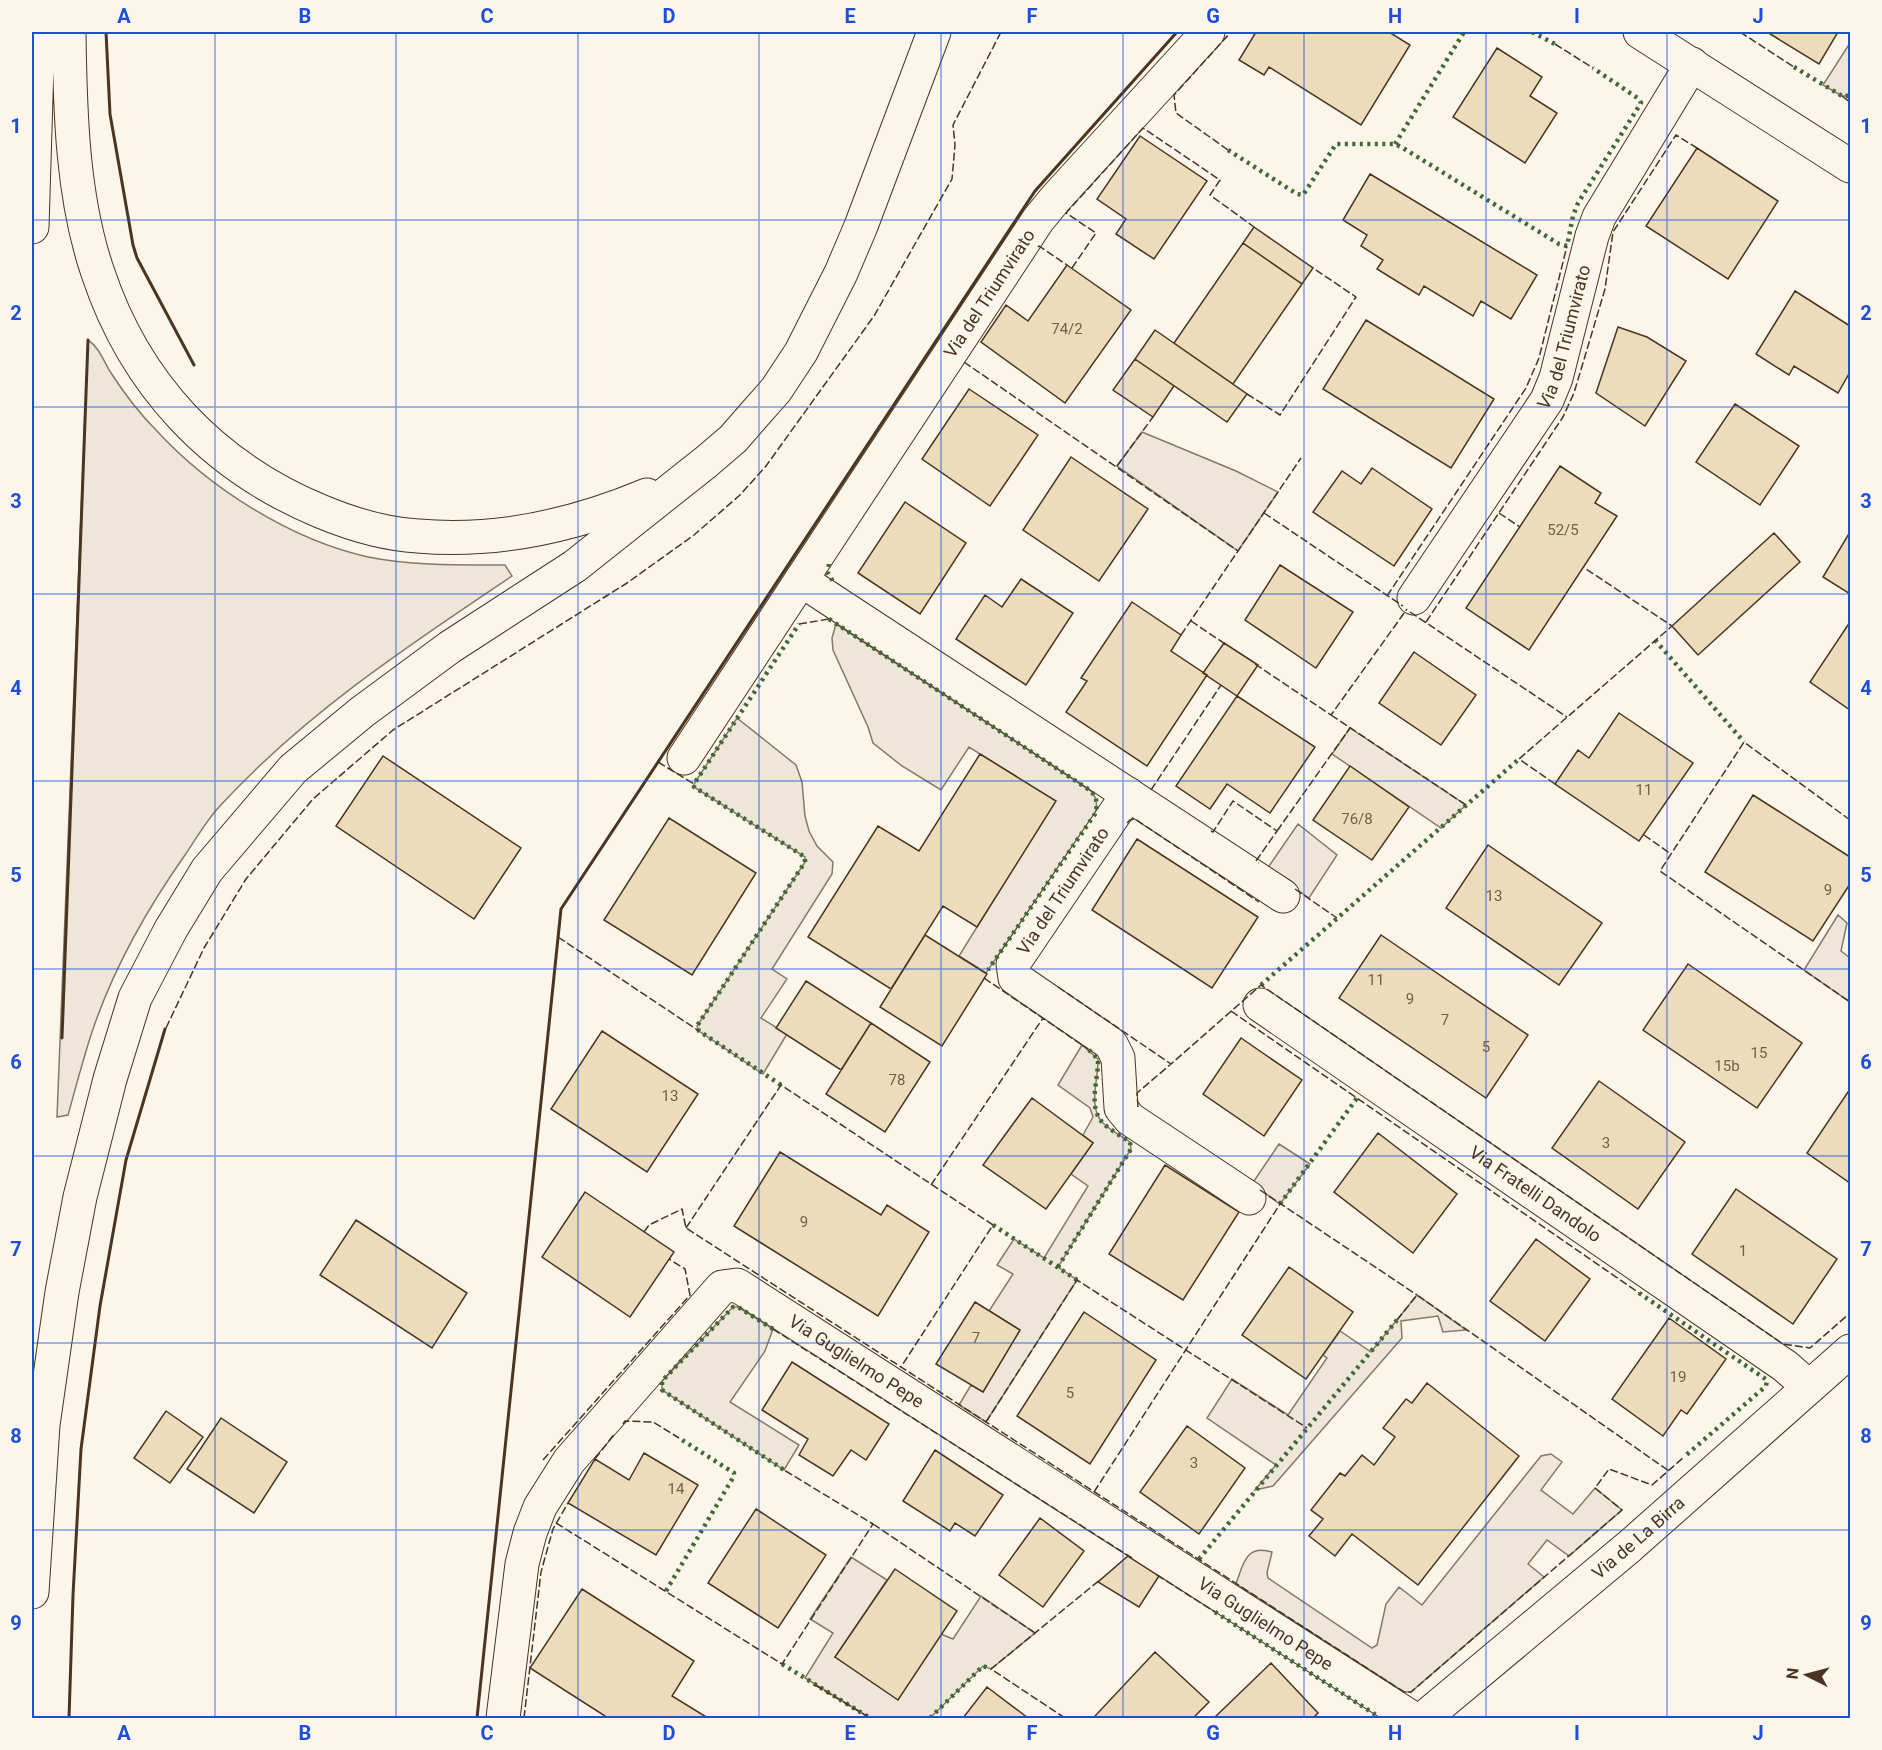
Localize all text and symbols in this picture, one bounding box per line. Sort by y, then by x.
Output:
text: A [117,4,131,28]
text: B [299,4,311,28]
text: C [480,4,494,28]
text: D [663,4,676,28]
text: E [844,4,856,28]
text: F [1027,4,1038,28]
text: G [1206,4,1220,28]
text: H [1388,4,1402,28]
text: I [1574,4,1580,28]
text: J [1752,4,1764,28]
text: 1 [10,114,22,138]
text: 1 [1860,114,1872,138]
street label: Via del Triumvirato [939,225,1039,361]
street label: Via del Triumvirato [1533,263,1594,413]
text: 2 [10,301,22,325]
text: 2 [1860,301,1872,325]
house number: 74/2 [1051,320,1083,338]
text: 3 [10,489,22,513]
text: 3 [1860,489,1872,513]
house number: 52/5 [1547,521,1579,539]
text: 4 [10,676,22,700]
text: 4 [1860,676,1872,700]
house number: 11 [1636,781,1652,799]
house number: 76/8 [1341,810,1373,828]
street label: Via del Triumvirato [1012,823,1113,958]
text: 5 [10,863,22,887]
text: 5 [1860,863,1872,887]
house number: 9 [1824,881,1832,899]
house number: 13 [1486,887,1502,905]
house number: 11 [1368,971,1384,989]
house number: 9 [1406,990,1414,1008]
house number: 7 [1441,1011,1449,1029]
house number: 5 [1482,1038,1490,1056]
house number: 15 [1751,1044,1767,1062]
text: 6 [10,1050,22,1074]
text: 6 [1860,1050,1872,1074]
house number: 15b [1714,1057,1740,1075]
house number: 78 [889,1071,905,1089]
house number: 13 [662,1087,678,1105]
house number: 3 [1602,1134,1610,1152]
street label: Via Fratelli Dandolo [1466,1141,1605,1246]
house number: 9 [800,1213,808,1231]
text: 7 [10,1237,22,1261]
text: 7 [1860,1237,1872,1261]
house number: 1 [1739,1242,1747,1260]
street label: Via Guglielmo Pepe [785,1310,928,1412]
house number: 7 [972,1329,980,1347]
house number: 19 [1670,1368,1686,1386]
house number: 5 [1066,1384,1074,1402]
text: 8 [10,1424,22,1448]
text: 8 [1860,1424,1872,1448]
house number: 3 [1190,1454,1198,1472]
house number: 14 [668,1480,685,1498]
street label: Via de La Birra [1588,1492,1689,1583]
street label: Via Guglielmo Pepe [1194,1573,1337,1675]
text: 9 [10,1611,22,1635]
text: 9 [1860,1611,1872,1635]
north arrow [1777,1645,1837,1705]
text: N [1783,1667,1803,1680]
text: A [117,1721,131,1745]
text: B [299,1721,311,1745]
text: C [480,1721,494,1745]
text: D [663,1721,676,1745]
text: E [844,1721,856,1745]
text: F [1027,1721,1038,1745]
text: G [1206,1721,1220,1745]
text: H [1388,1721,1402,1745]
text: I [1574,1721,1580,1745]
text: J [1752,1721,1764,1745]

